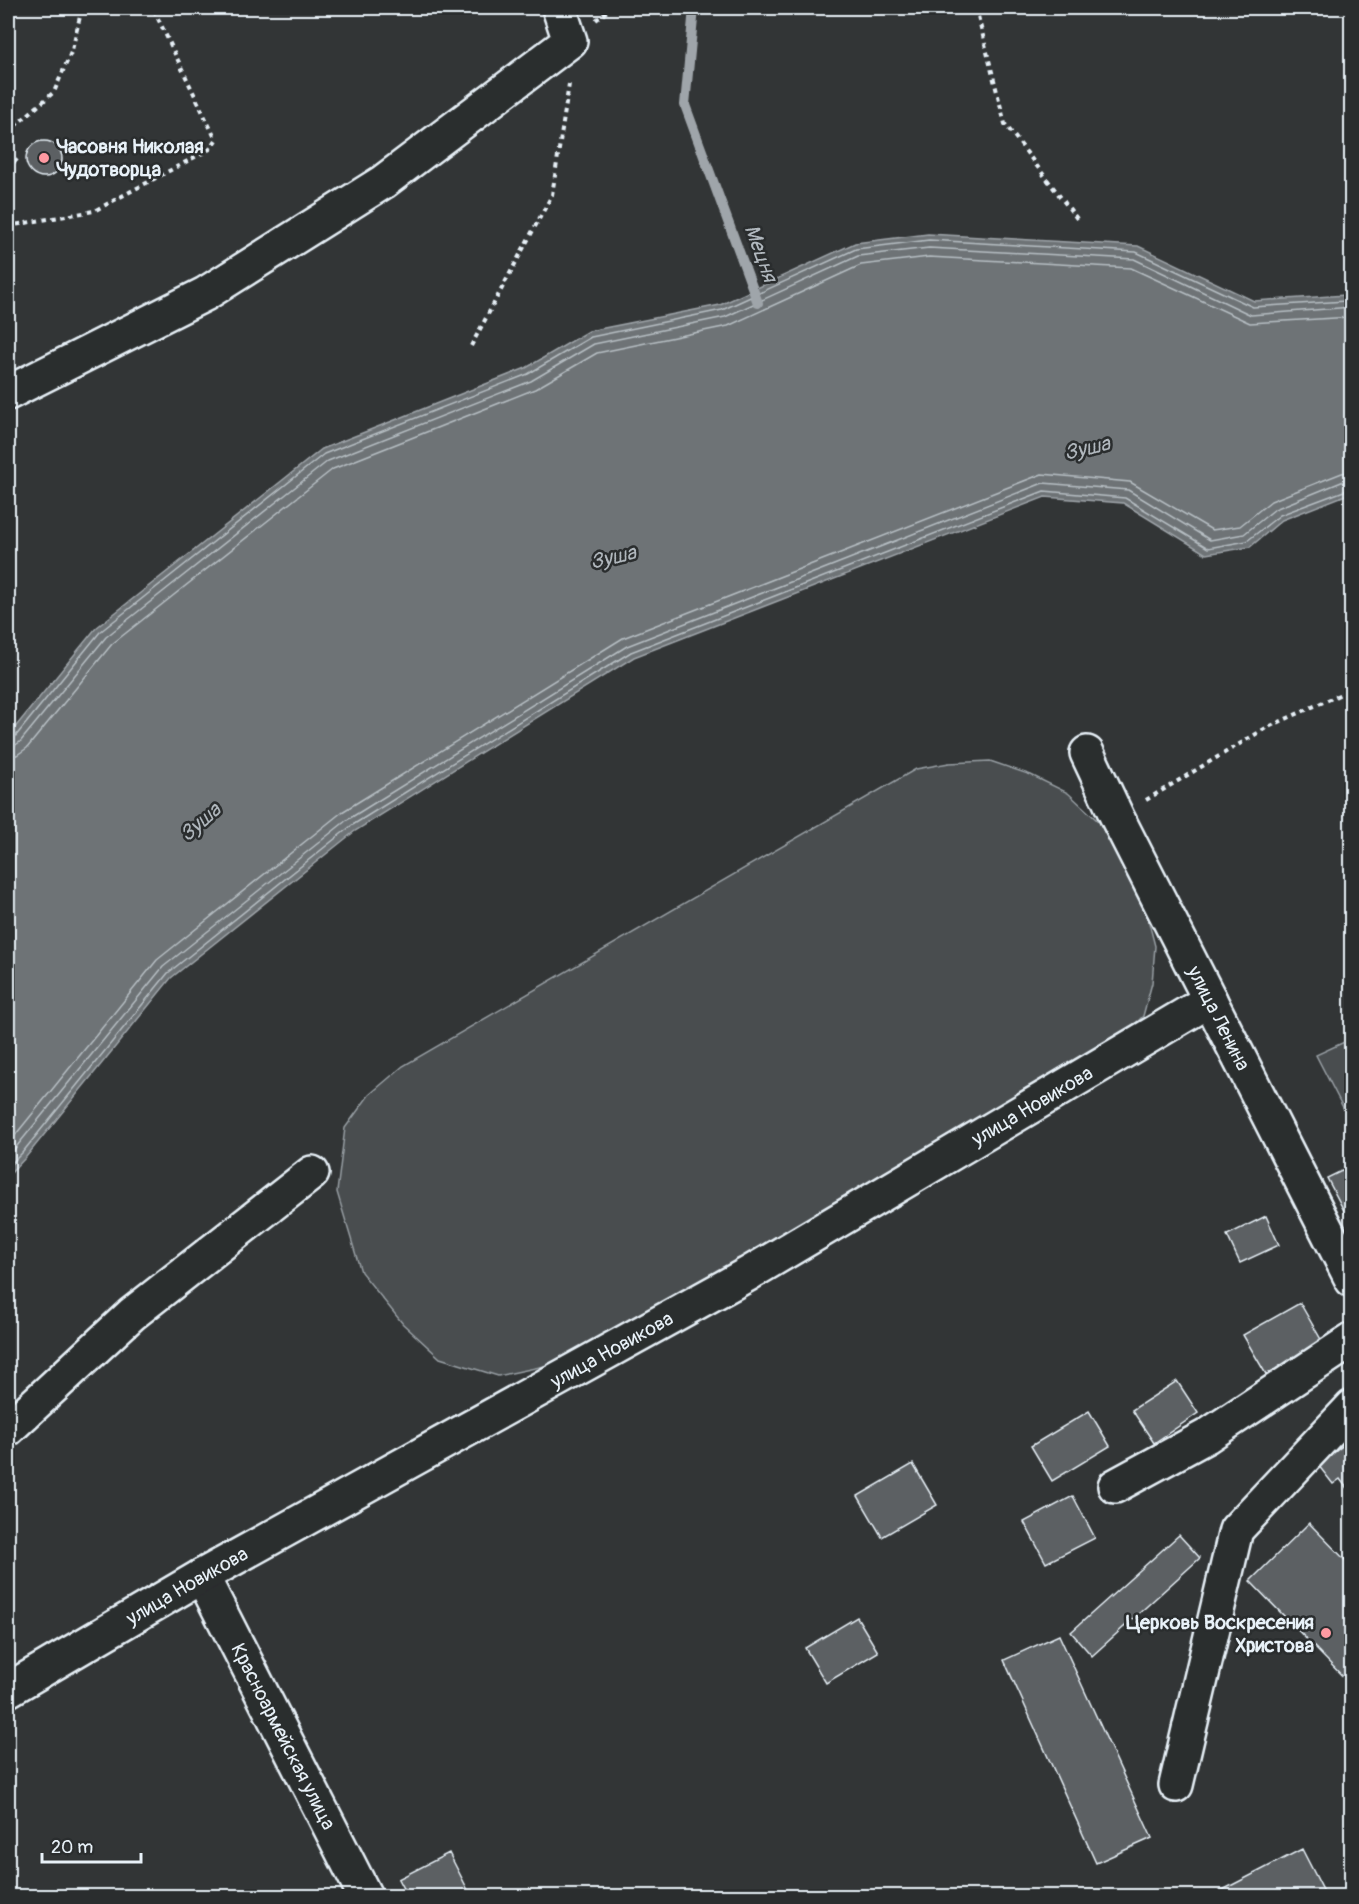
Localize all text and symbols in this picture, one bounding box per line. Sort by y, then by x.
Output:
place label: Часовня Николая Чудотворца [56,134,204,182]
marker: Часовня Николая Чудотворца [37,151,51,165]
water label: Мецня [738,221,784,288]
water label: Зуша [1062,430,1114,467]
water label: Зуша [588,539,640,576]
water label: Зуша [174,796,228,848]
street label: улица Ленина [1181,961,1256,1075]
street label: улица Новикова [966,1060,1097,1152]
street label: улица Новикова [545,1306,678,1394]
street label: улица Новикова [121,1541,252,1631]
place label: Церковь Воскресения Христова [1126,1610,1314,1658]
marker: Церковь Воскресения Христова [1319,1626,1333,1640]
street label: Красноармейская улица [225,1639,341,1834]
scale bar [42,1826,141,1864]
text: 20 m [51,1836,93,1859]

